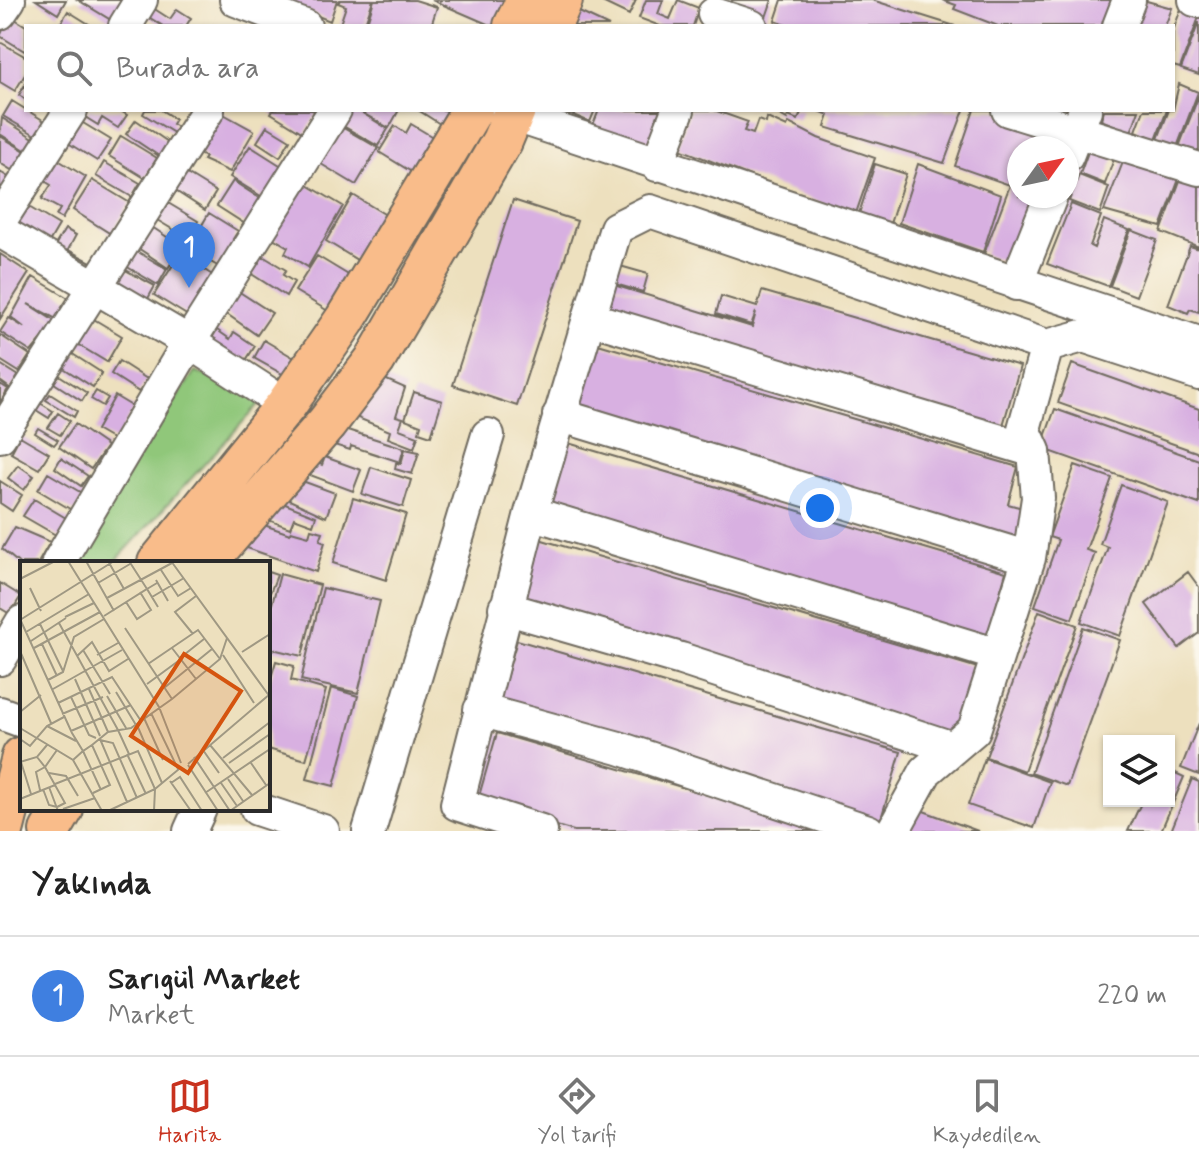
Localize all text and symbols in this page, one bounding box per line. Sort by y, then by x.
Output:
search box [24,24,1175,112]
icon: search [52,46,96,90]
text: Burada ara [116,49,259,88]
north arrow [1007,136,1079,208]
pin: 1 [163,222,215,288]
your location [800,488,840,528]
inset map [20,561,270,811]
map controls [1103,735,1175,807]
button: layers [1103,735,1175,807]
text: Yakında [32,861,152,906]
text: Sarıgül Market [108,960,300,999]
text: 1 [52,979,64,1013]
text: 220 m [1097,979,1167,1013]
text: Market [108,999,195,1033]
tab: Harita [158,1074,221,1150]
tab: Yol tarifi [538,1074,616,1150]
tab: Kaydedilen [933,1074,1041,1150]

